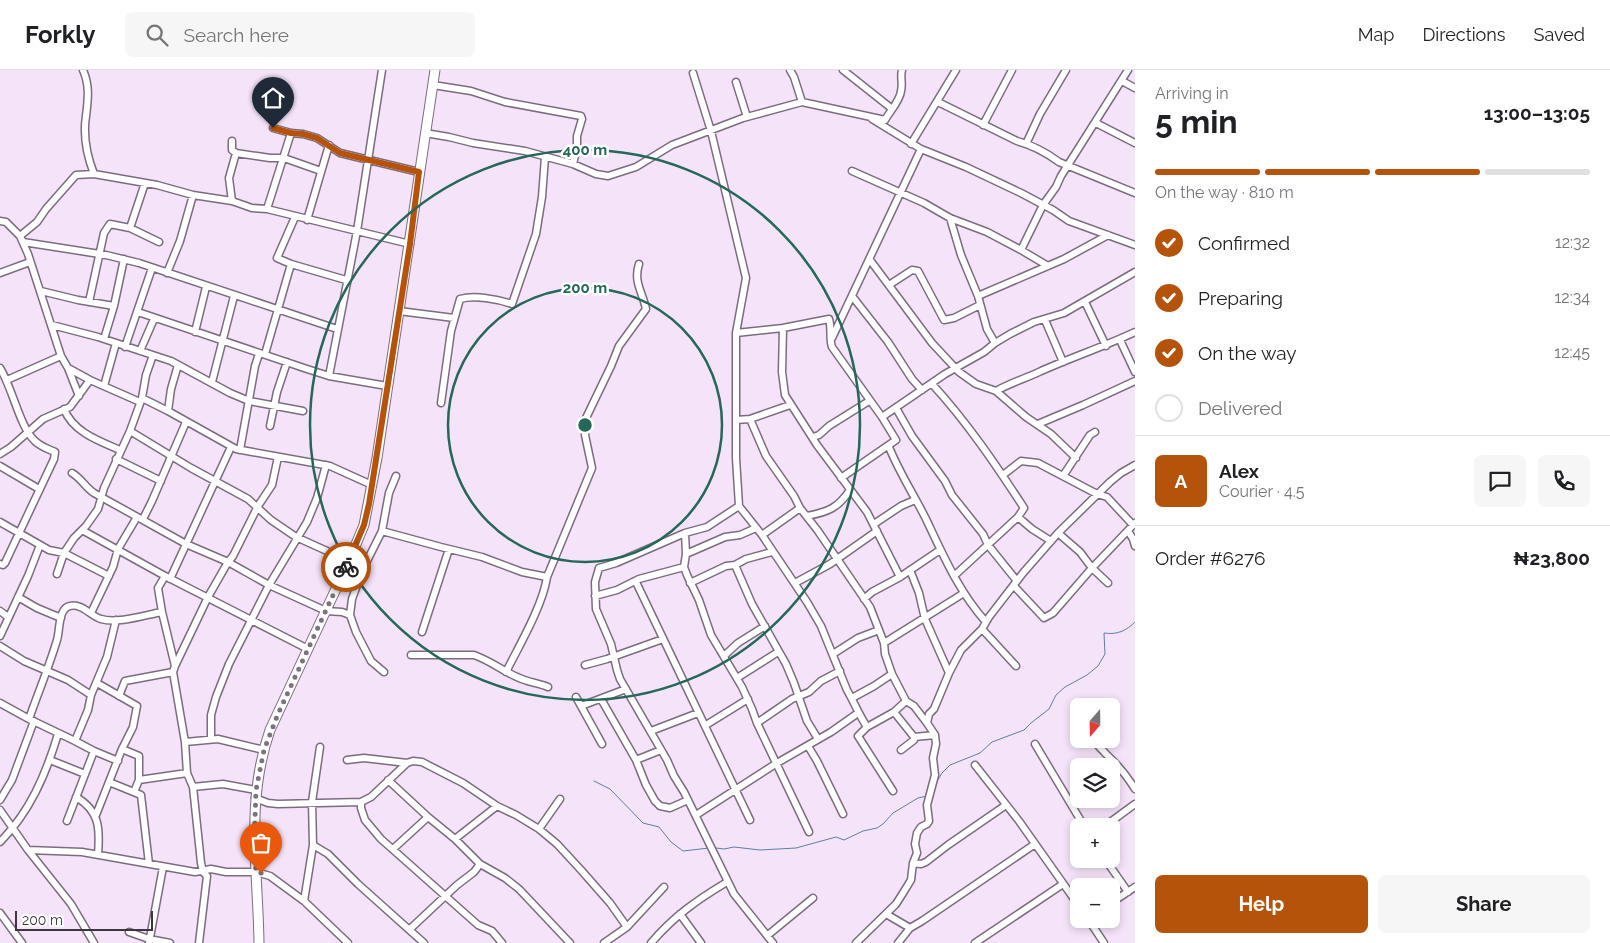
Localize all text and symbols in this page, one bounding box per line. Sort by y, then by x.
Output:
search box [125,12,475,57]
text: Forkly [25,20,95,49]
icon: search [143,21,171,49]
text: Search here [183,24,289,46]
text: Map [1358,24,1394,45]
text: Directions [1422,24,1506,45]
text: Saved [1534,24,1585,45]
pin [252,77,294,128]
icon: home [259,84,287,112]
text: Arriving in [1155,84,1229,103]
text: 13:00–13:05 [1484,102,1590,124]
text: 5 min [1155,103,1238,140]
text: 400 m [563,141,607,159]
text: On the way · 810 m [1155,183,1294,202]
icon: check [1155,229,1183,257]
text: Confirmed [1198,232,1290,254]
text: 12:32 [1555,233,1590,252]
text: 200 m [563,279,607,297]
icon: check [1155,284,1183,312]
text: Preparing [1198,287,1283,309]
text: 12:34 [1555,288,1590,307]
icon: check [1155,339,1183,367]
text: On the way [1198,342,1297,364]
text: 12:45 [1554,343,1590,362]
text: Delivered [1198,397,1282,419]
centre of rings [576,416,594,434]
button: chat [1474,455,1526,507]
button: phone [1538,455,1590,507]
text: Alex [1219,460,1259,482]
text: A [1175,470,1187,492]
text: Courier · 4.5 [1219,482,1304,501]
courier [321,542,371,592]
text: Order #6276 [1155,547,1266,569]
text: ₦23,800 [1513,547,1590,569]
icon: bike [332,553,360,581]
north arrow [1070,698,1120,748]
map controls [1070,698,1120,928]
button: layers [1070,758,1120,808]
button: + [1070,818,1120,868]
pin [240,822,282,873]
icon: bag [247,829,275,857]
button: Help [1155,875,1368,933]
button: Share [1378,875,1590,933]
button: − [1070,878,1120,928]
scale bar [15,908,152,931]
text: 200 m [22,912,63,928]

